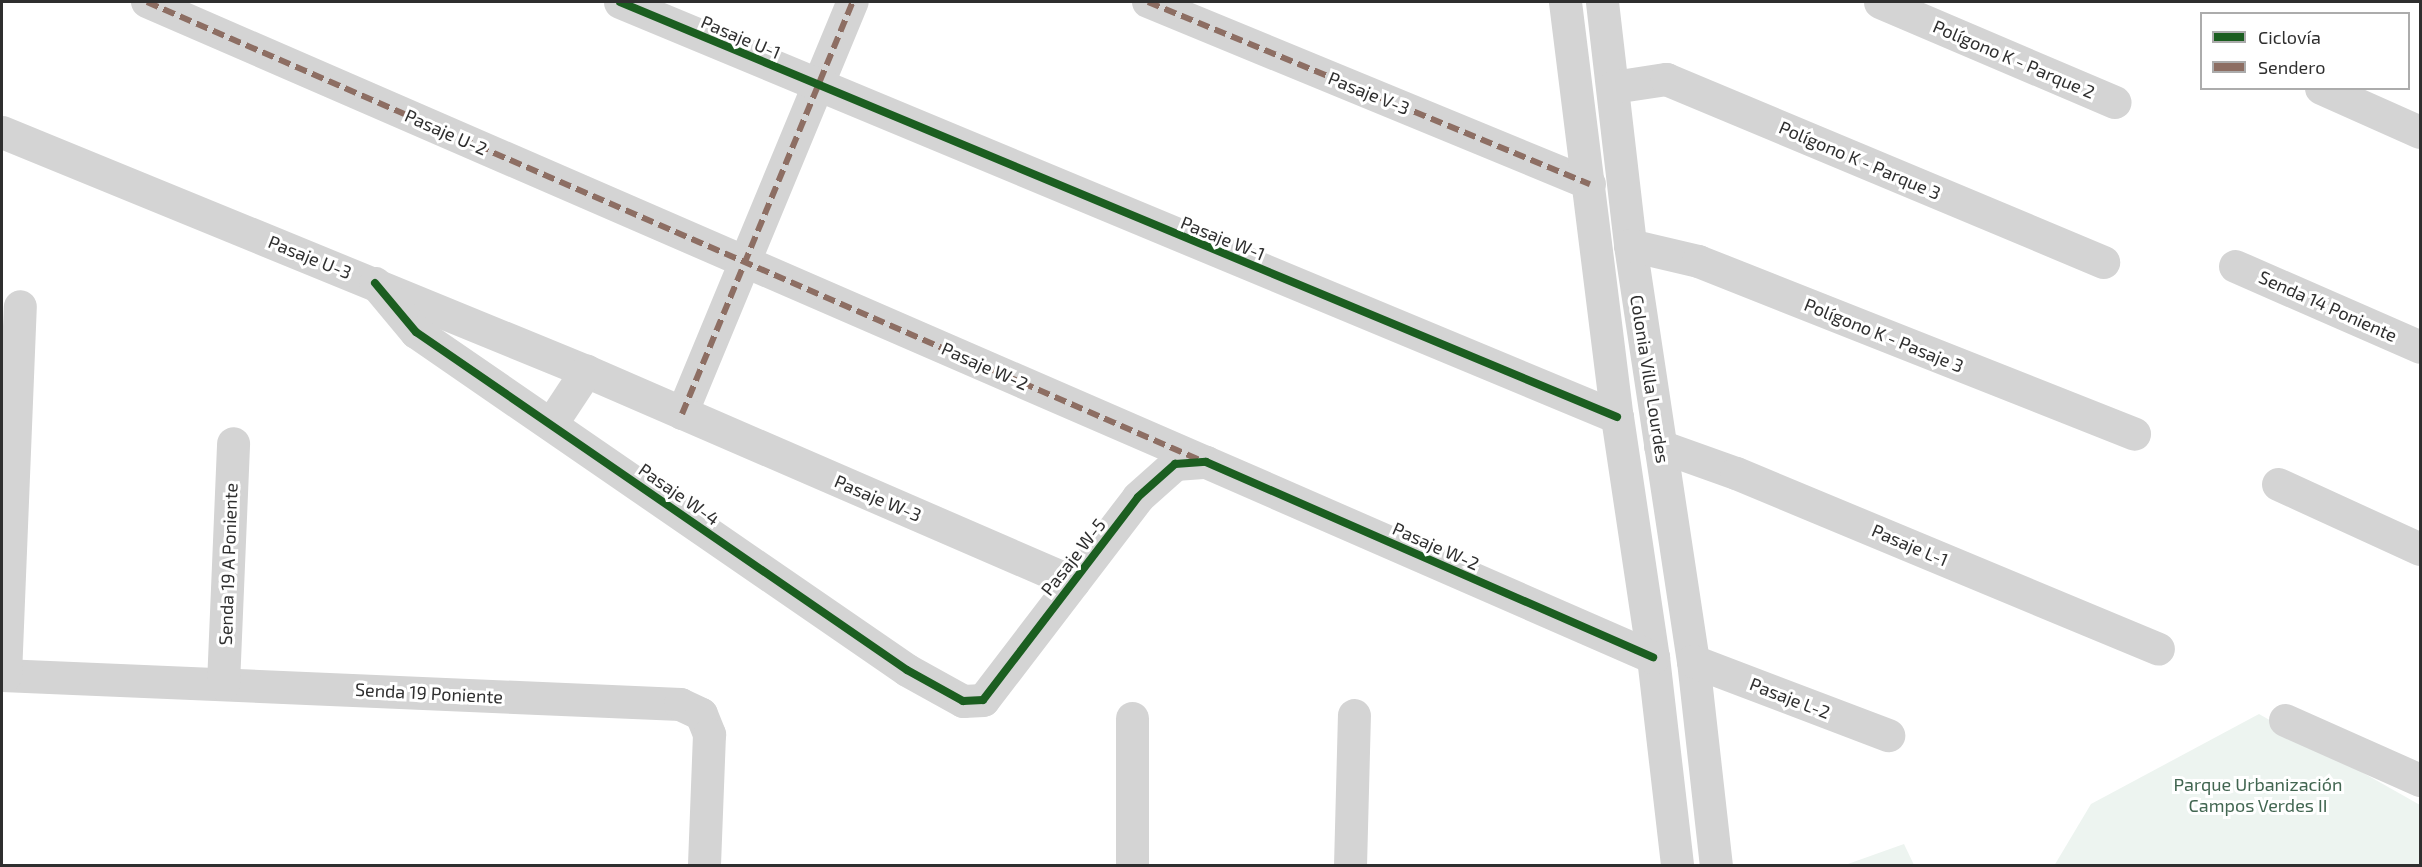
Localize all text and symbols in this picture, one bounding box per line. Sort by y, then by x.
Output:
street label: Pasaje U-1 [698,11,784,63]
legend [2200,12,2410,90]
street label: Polígono K - Parque 2 [1930,15,2098,103]
text: Ciclovía [2258,26,2321,48]
text: Sendero [2258,56,2325,78]
street label: Pasaje V-3 [1325,67,1413,119]
street label: Pasaje U-2 [401,104,491,160]
street label: Polígono K - Parque 3 [1776,116,1944,204]
street label: Pasaje W-1 [1178,211,1268,265]
street label: Pasaje U-3 [265,231,355,283]
street label: Senda 14 Poniente [2256,266,2400,346]
street label: Colonia Villa Lourdes [1626,293,1674,465]
street label: Polígono K - Pasaje 3 [1801,293,1967,377]
street label: Pasaje W-2 [938,337,1032,395]
street label: Pasaje W-4 [634,458,724,530]
street label: Pasaje W-3 [831,470,925,526]
street label: Senda 19 A Poniente [214,482,242,646]
street label: Pasaje W-5 [1036,514,1110,600]
street label: Pasaje W-2 [1389,517,1483,575]
street label: Pasaje L-1 [1869,519,1951,571]
street label: Pasaje L-2 [1747,673,1833,723]
street label: Senda 19 Poniente [354,678,504,708]
park label: Parque Urbanización Campos Verdes II [2174,774,2342,816]

